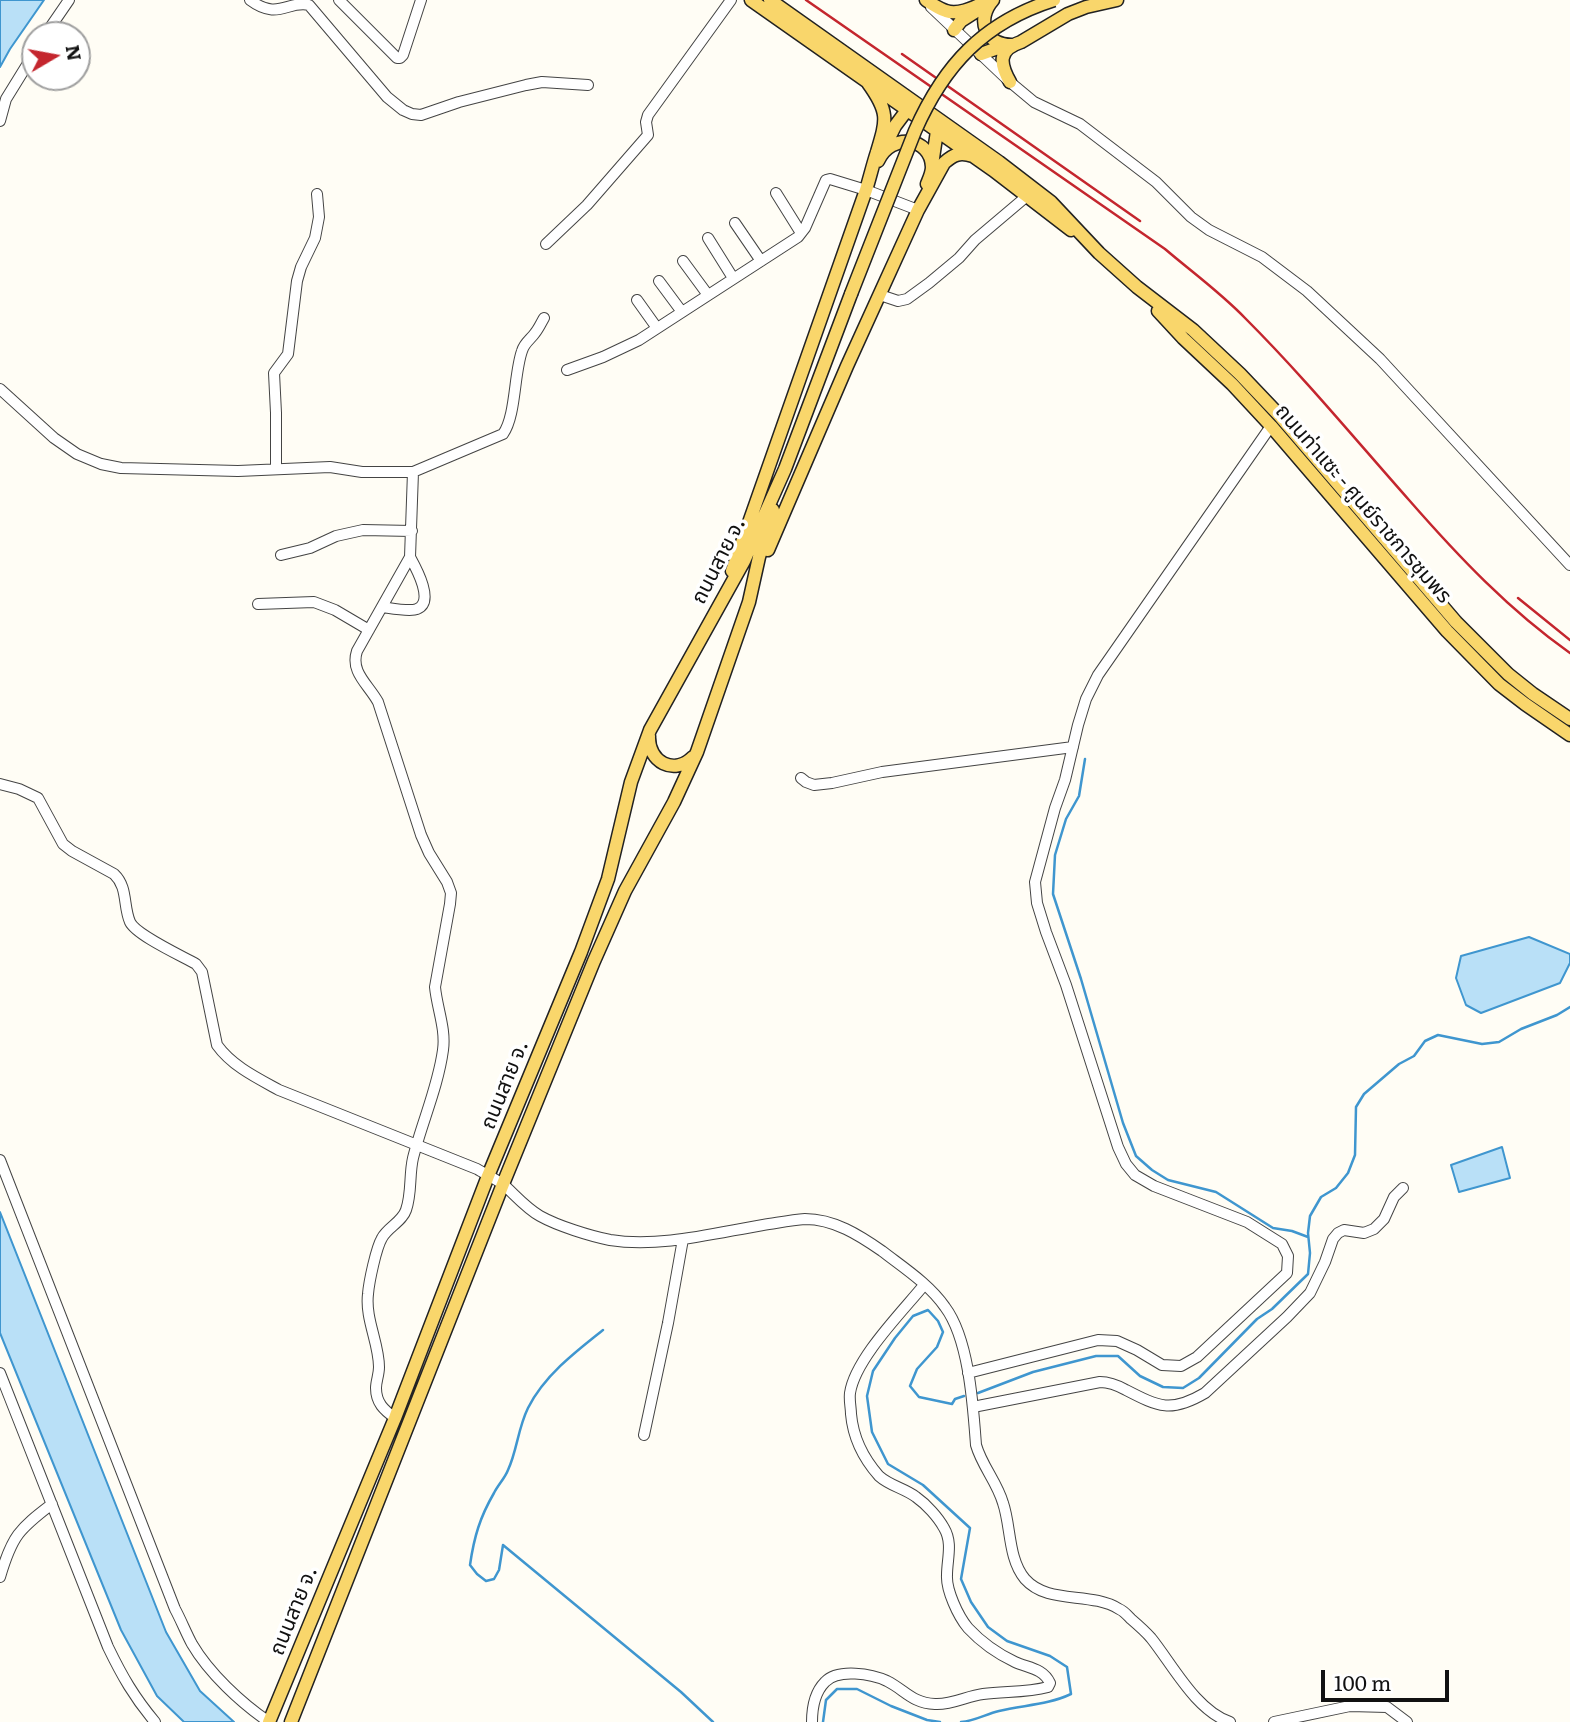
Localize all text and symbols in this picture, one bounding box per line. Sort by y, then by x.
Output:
north arrow [21,21,91,91]
text: N [60,42,90,63]
street label: ถนนท่าแซะ - ศูนย์ราชการชุมพร [1270,399,1456,609]
street label: ถนนสาย จ. [686,514,752,608]
street label: ถนนสาย จ. [476,1037,534,1133]
street label: ถนนสาย จ. [265,1563,323,1659]
scale bar [1325,1656,1453,1700]
text: 100 m [1334,1666,1391,1697]

